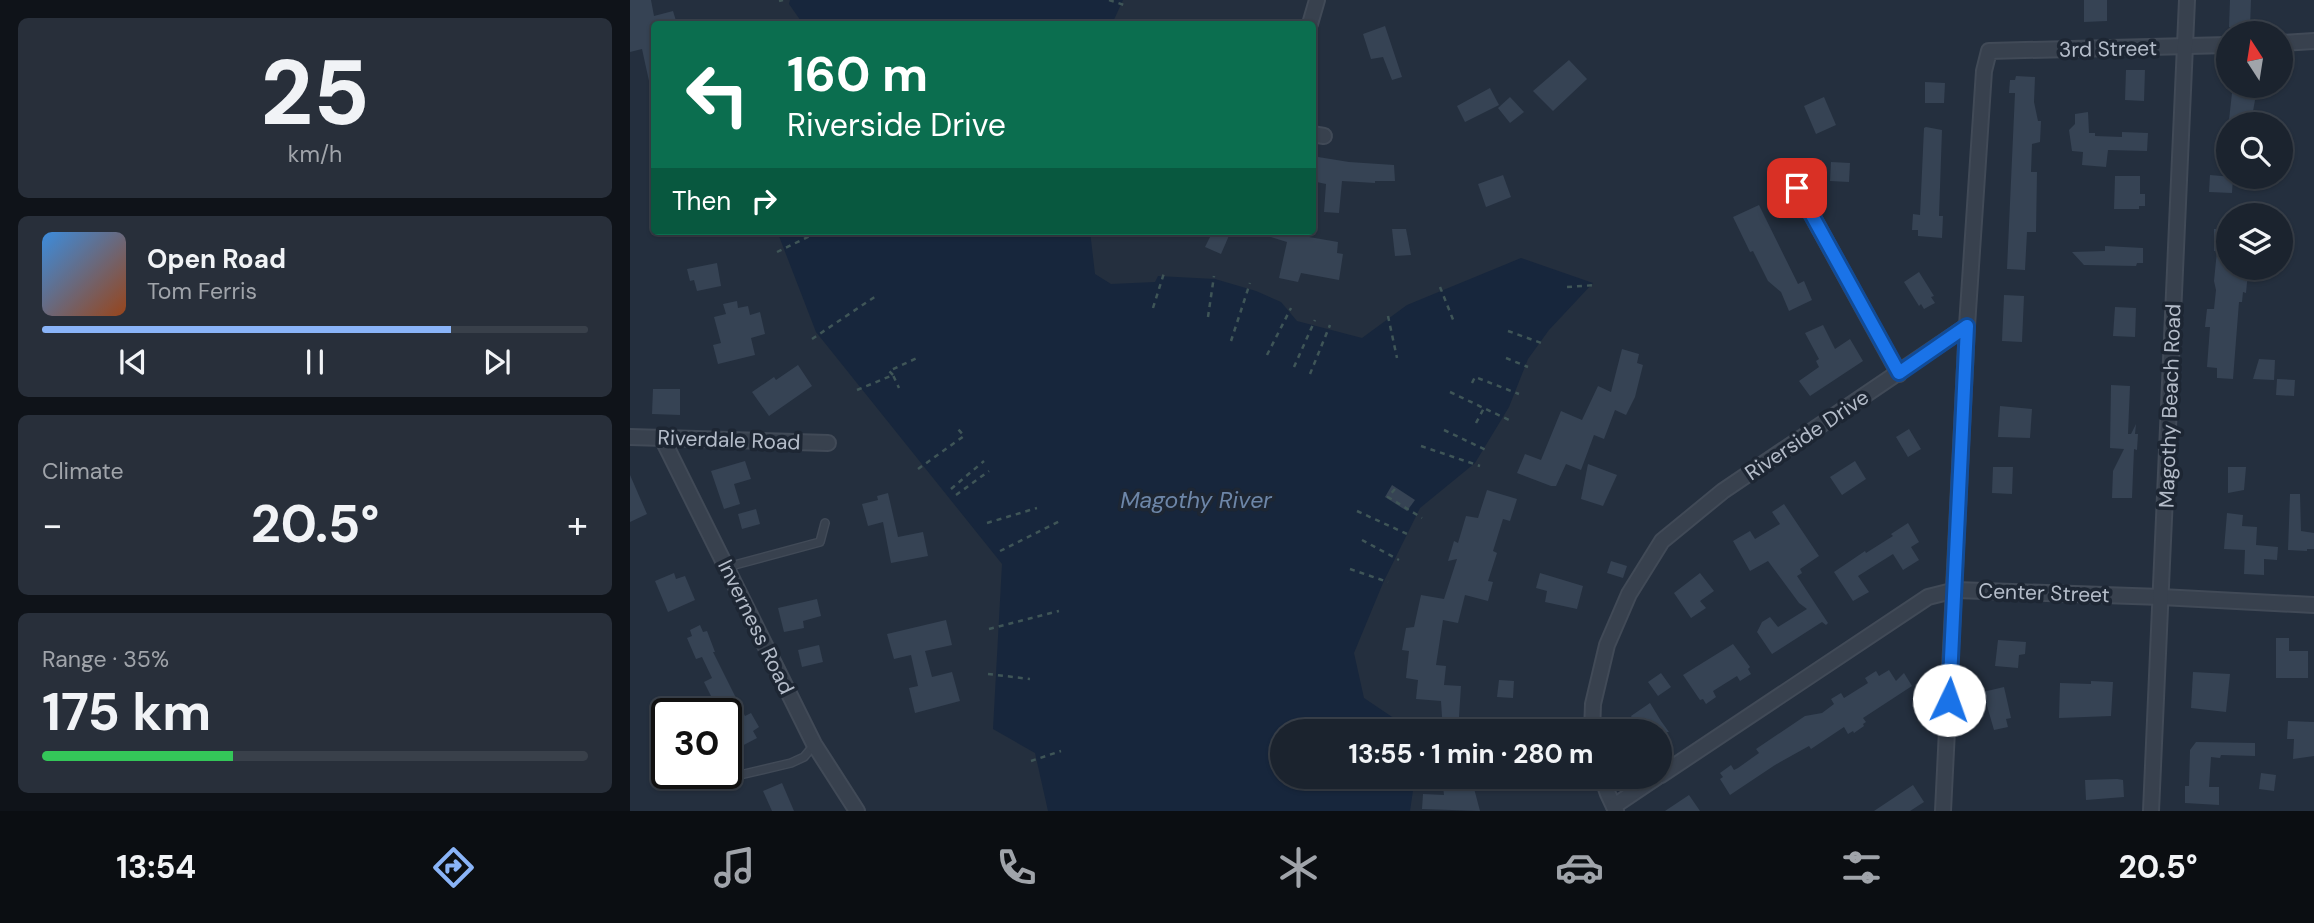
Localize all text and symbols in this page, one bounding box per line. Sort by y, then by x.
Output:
north arrow [2216,21,2292,98]
map controls [2216,21,2293,280]
text: 25 [260,34,370,152]
street label: 3rd Street [2059,34,2157,64]
text: 160 m [787,42,928,106]
icon: left [672,49,763,140]
text: Riverside Drive [787,104,1006,146]
button: search [2216,112,2293,189]
text: km/h [288,139,342,169]
pin [1767,158,1827,218]
icon: arrive [1778,169,1816,207]
icon: right [745,182,783,220]
text: Then [672,184,731,218]
button: layers [2216,203,2293,280]
text: Open Road [147,242,286,276]
text: Tom Ferris [147,276,257,306]
street label: Magothy Beach Road [2152,303,2188,509]
icon: previous [114,343,152,381]
icon: pause [296,343,334,381]
icon: next [478,343,516,381]
street label: Riverside Drive [1740,383,1874,487]
street label: Riverdale Road [657,424,801,456]
text: Climate [42,456,124,486]
water label: Magothy River [1120,485,1273,515]
text: 20.5° [251,490,379,558]
text: − [42,500,63,550]
text: + [567,500,588,550]
street label: Inverness Road [711,555,801,699]
street label: Center Street [1978,577,2110,609]
text: Range · 35% [42,644,169,674]
position arrow [1912,663,1986,737]
text: 175 km [42,678,211,746]
speed limit sign: 30 [651,698,742,789]
text: 13:55 · 1 min · 280 m [1349,737,1594,771]
icon: directions [429,843,478,892]
icon: music [710,843,759,892]
icon: phone [992,843,1041,892]
icon: climate [1274,843,1323,892]
icon: car [1555,843,1604,892]
icon: filters [1837,843,1886,892]
text: 13:54 [116,846,196,888]
text: 20.5° [2118,846,2198,888]

